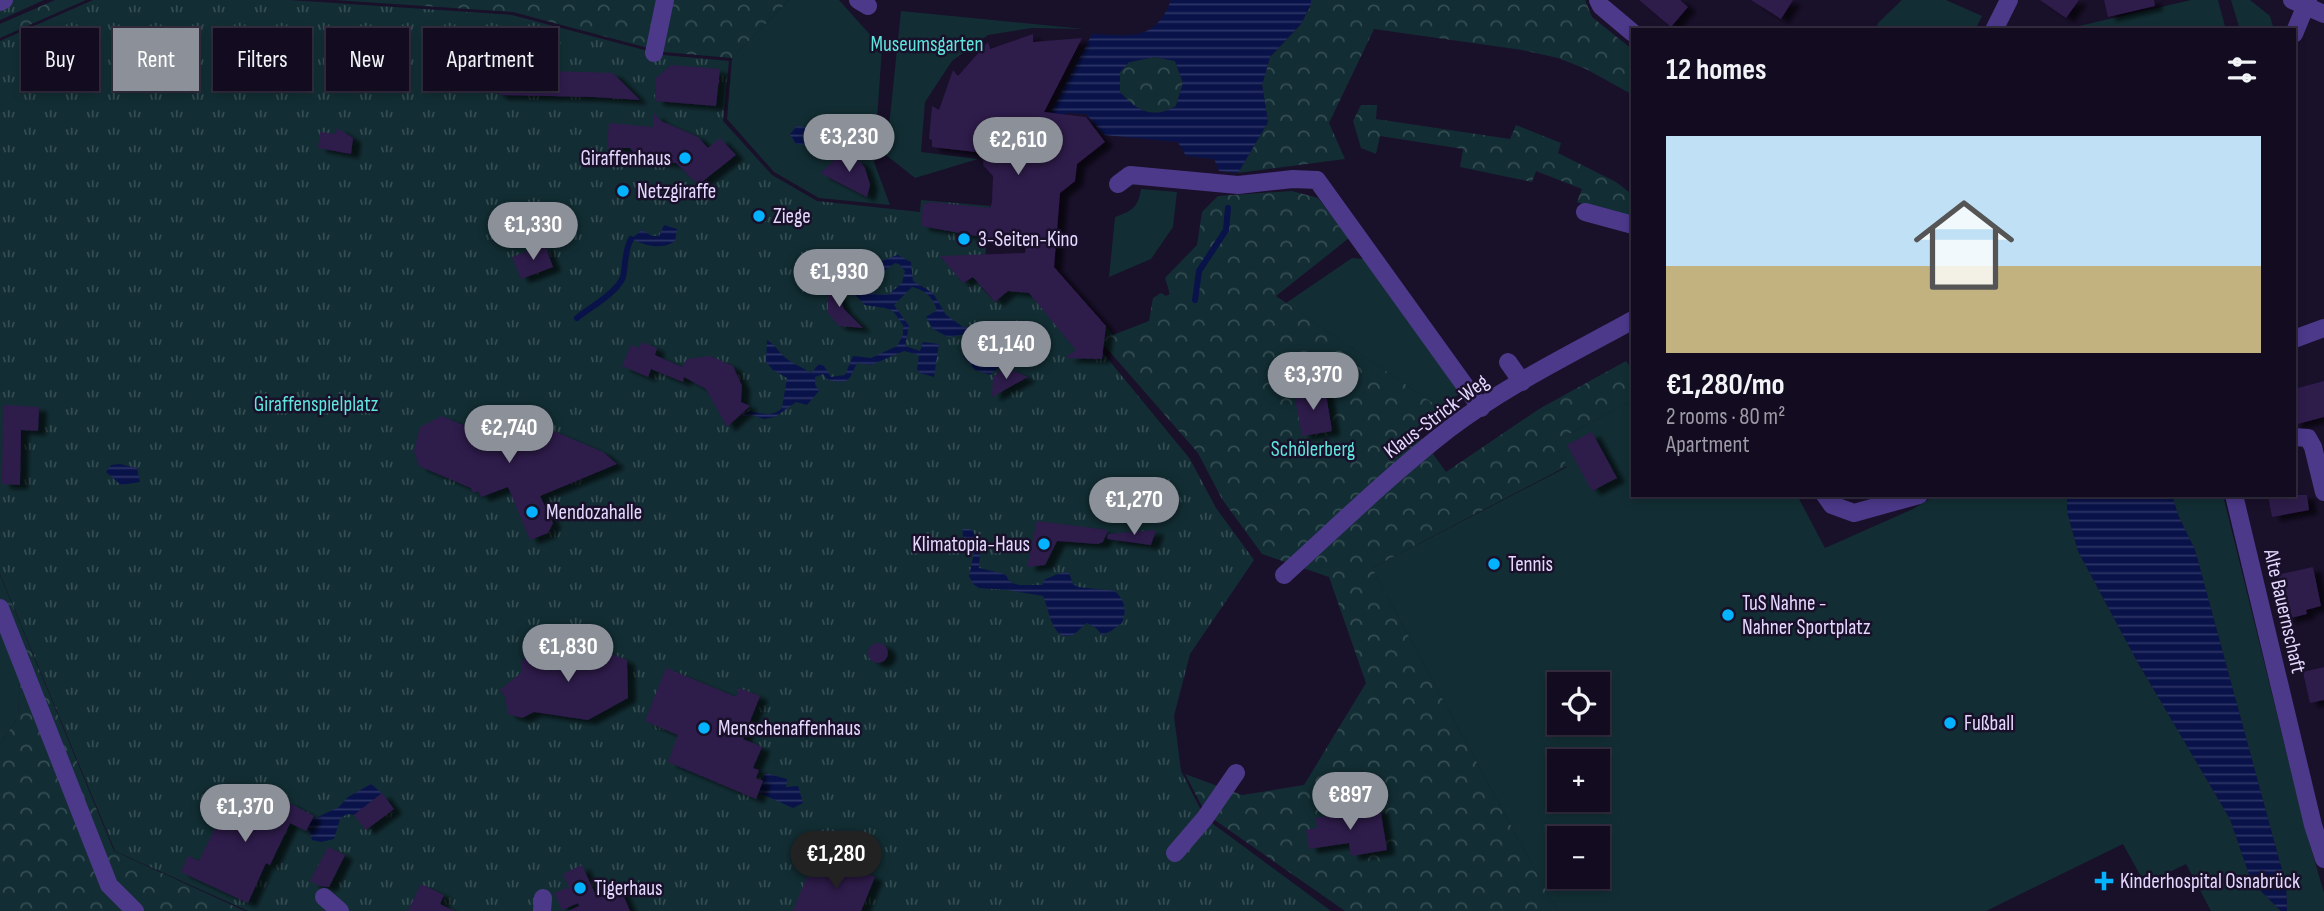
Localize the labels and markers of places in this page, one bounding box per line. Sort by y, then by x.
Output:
pin: €3,230 [792,114,906,174]
pin: €2,610 [961,118,1075,177]
place label: Giraffenhaus [580,146,671,171]
marker: Giraffenhaus [677,150,693,166]
place label: Netzgiraffe [637,179,716,204]
marker: Netzgiraffe [615,183,631,199]
pin: €1,330 [476,202,590,262]
place label: Ziege [773,204,811,229]
marker: Ziege [751,208,767,224]
place label: 3-Seiten-Kino [978,227,1078,252]
marker: 3-Seiten-Kino [956,231,972,247]
pin: €1,930 [782,250,896,309]
pin: €1,140 [949,322,1063,381]
pin: €3,370 [1256,352,1370,412]
pin: €2,740 [452,406,566,465]
pin: €1,270 [1077,477,1191,537]
place label: Mendozahalle [546,500,642,525]
marker: Mendozahalle [524,504,540,520]
place label: Klimatopia-Haus [912,532,1030,557]
marker: Klimatopia-Haus [1036,536,1052,552]
place label: Tennis [1508,552,1553,577]
marker: Tennis [1486,556,1502,572]
place label: TuS Nahne - Nahner Sportplatz [1742,591,1871,640]
marker: TuS Nahne - Nahner Sportplatz [1720,607,1736,623]
pin: €1,830 [511,624,625,684]
place label: Fußball [1964,711,2014,736]
marker: Fußball [1942,715,1958,731]
place label: Menschenaffenhaus [718,716,861,741]
marker: Menschenaffenhaus [696,720,712,736]
pin: €897 [1309,772,1391,832]
pin: €1,370 [188,784,302,844]
pin: €1,280 [779,832,893,891]
place label: Kinderhospital Osnabrück [2120,869,2300,894]
marker: Kinderhospital Osnabrück [2094,871,2114,891]
place label: Tigerhaus [594,876,663,901]
marker: Tigerhaus [572,880,588,896]

